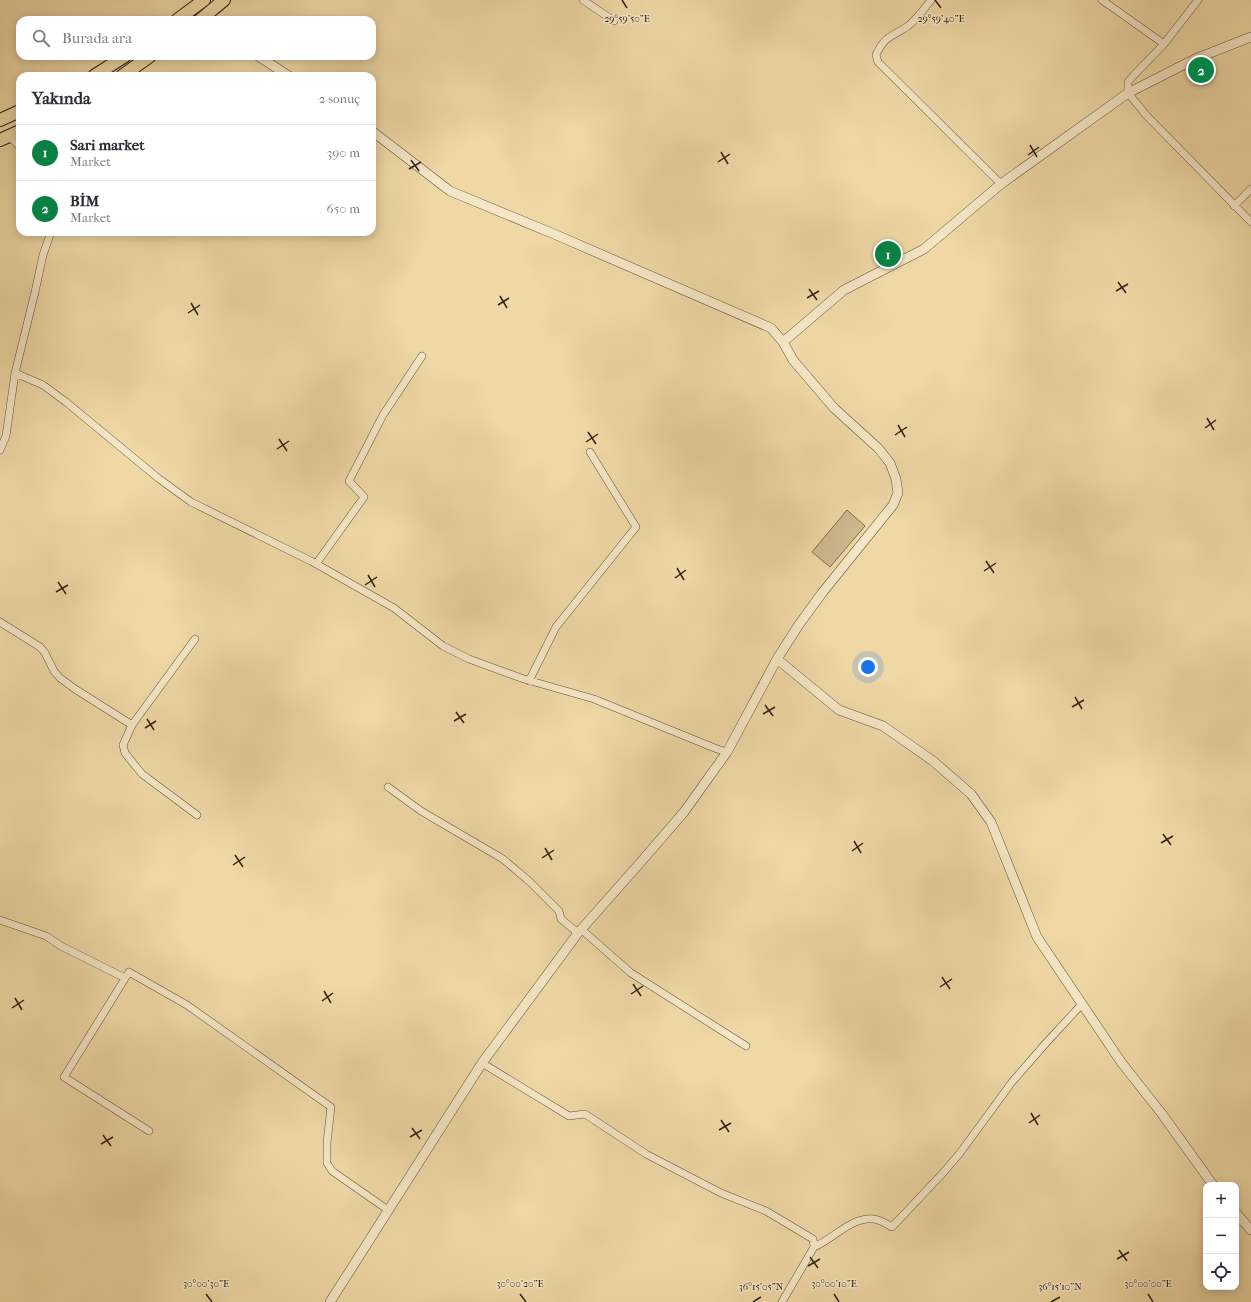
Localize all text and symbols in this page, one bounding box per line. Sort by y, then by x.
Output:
text: 29°59'50"E [604,13,650,25]
text: 29°59'40"E [917,13,965,25]
search box [16,16,376,60]
icon: search [30,27,52,49]
text: Burada ara [62,29,132,47]
pin: 2 [1188,55,1214,85]
text: Yakında [32,88,91,108]
text: 2 sonuç [319,91,360,106]
text: Sari market [70,136,145,154]
text: 1 [43,145,47,160]
text: 390 m [327,145,360,160]
text: Market [70,154,111,169]
text: BİM [70,192,99,210]
text: 2 [42,201,48,216]
text: 650 m [327,201,360,216]
text: Market [70,210,111,225]
pin: 1 [875,239,901,269]
your location [858,657,878,677]
map controls [1203,1182,1239,1290]
button: + [1203,1182,1239,1218]
button: − [1203,1218,1239,1254]
button: locate [1203,1254,1239,1290]
text: 30°00'30"E [183,1278,229,1290]
text: 30°00'20"E [496,1278,544,1290]
text: 30°00'10"E [811,1278,857,1290]
text: 30°00'00"E [1124,1278,1172,1290]
text: 36°15'05"N [739,1281,784,1293]
text: 36°15'10"N [1038,1281,1082,1293]

